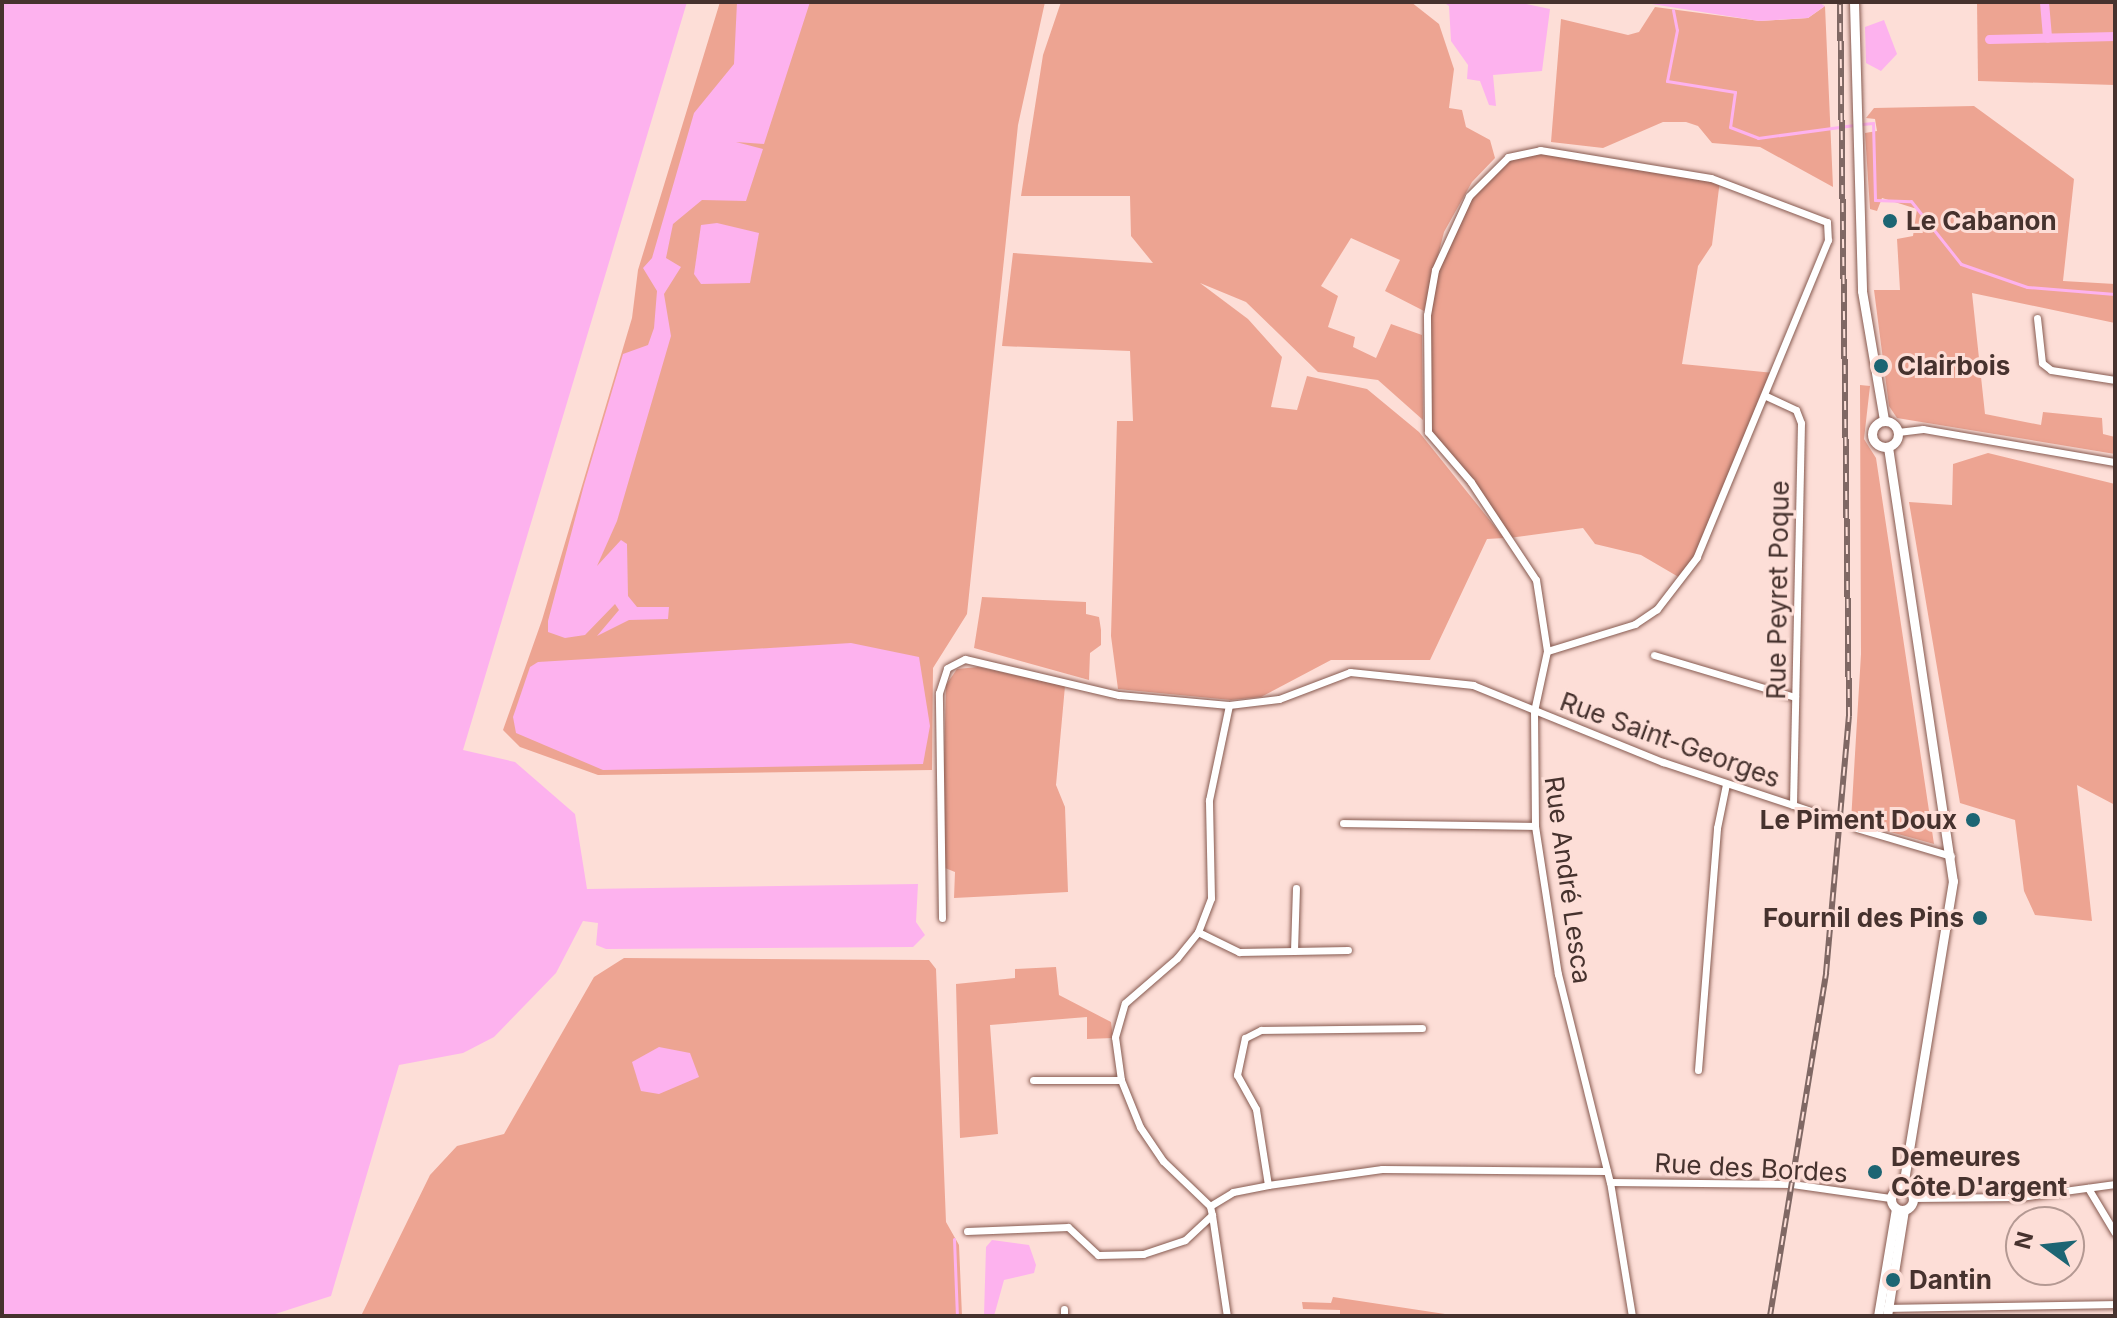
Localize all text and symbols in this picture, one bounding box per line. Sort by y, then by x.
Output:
place label: Le Cabanon [1906,205,2057,237]
marker: Le Cabanon [1881,212,1899,230]
place label: Clairbois [1897,350,2010,382]
marker: Clairbois [1872,357,1890,375]
street label: Rue Peyret Poque [1760,480,1796,700]
street label: Rue Saint-Georges [1556,686,1784,794]
street label: Rue André Lesca [1538,774,1598,986]
place label: Le Piment Doux [1760,804,1957,836]
marker: Le Piment Doux [1964,811,1982,829]
place label: Fournil des Pins [1763,902,1964,934]
marker: Fournil des Pins [1971,909,1989,927]
place label: Demeures Côte D'argent [1891,1141,2067,1202]
street label: Rue des Bordes [1654,1147,1848,1189]
marker: Demeures Côte D'argent [1866,1163,1884,1181]
north arrow [2005,1206,2085,1286]
text: N [2009,1229,2038,1252]
place label: Dantin [1909,1264,1992,1296]
marker: Dantin [1884,1271,1902,1289]

